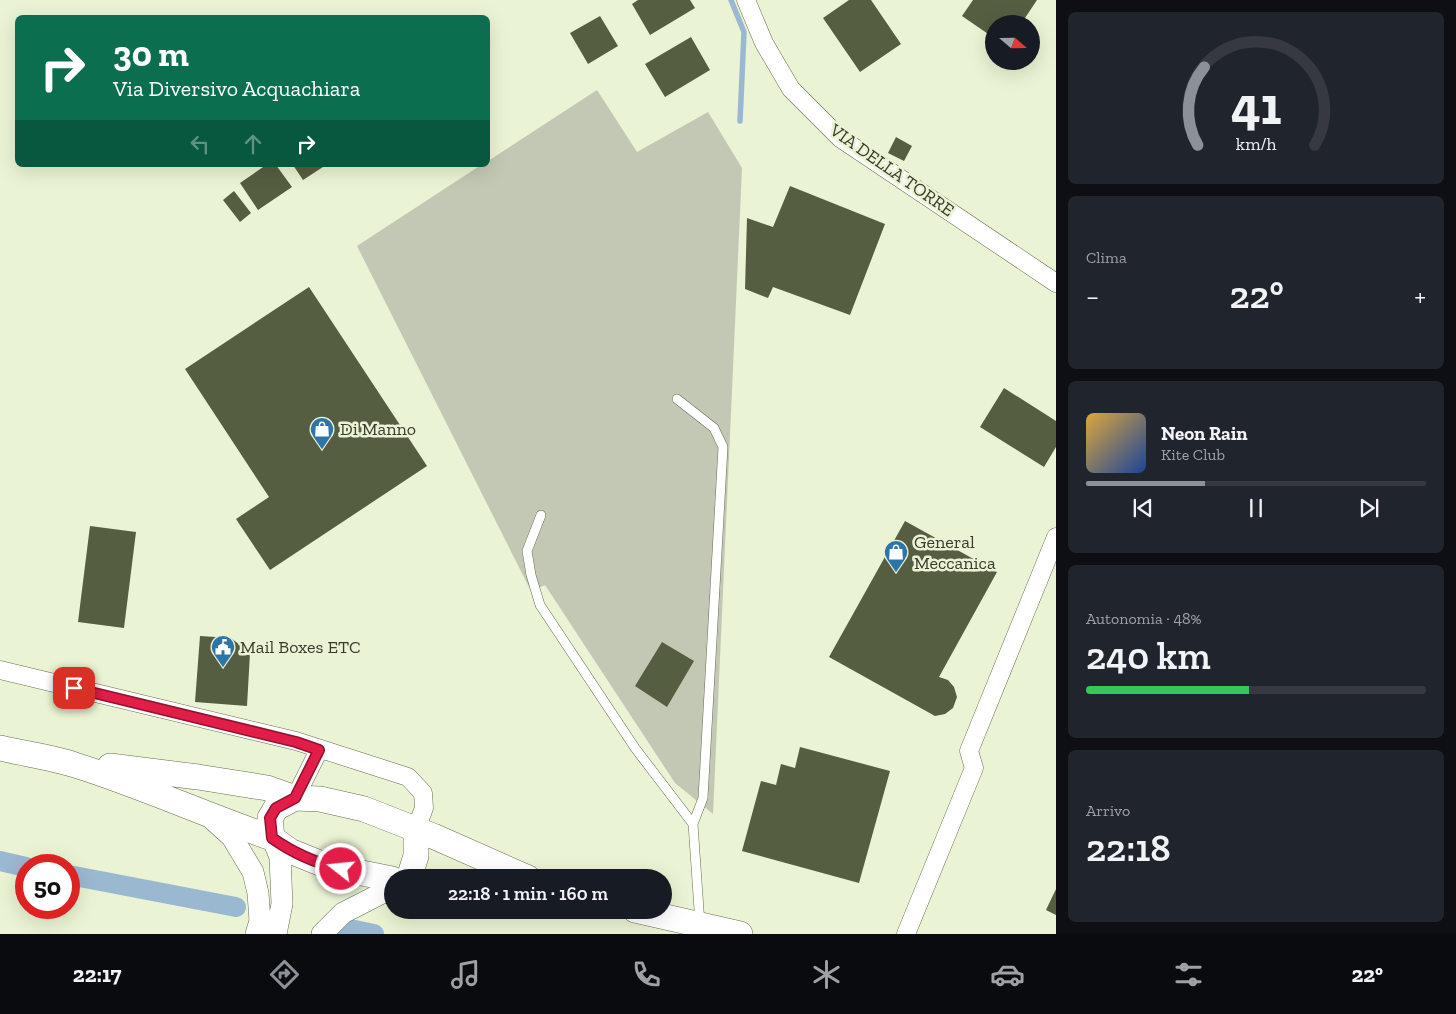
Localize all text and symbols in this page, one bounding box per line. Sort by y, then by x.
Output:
north arrow [985,15,1040,70]
map controls [985,15,1040,70]
text: 30 m [113,33,189,75]
icon: right [30,35,95,100]
text: Via Diversivo Acquachiara [113,75,360,102]
text: 41 [1231,75,1281,137]
street label: VIA DELLA TORRE [825,118,958,221]
icon: left [186,130,214,158]
icon: ahead [239,130,267,158]
icon: right [292,130,320,158]
text: km/h [1236,133,1276,155]
text: Clima [1086,248,1127,267]
text: 22° [1229,272,1284,318]
text: − [1086,280,1099,313]
text: + [1414,280,1426,313]
shop icon: Di Manno [309,416,335,450]
place label: Di Manno [340,418,416,440]
text: Neon Rain [1161,422,1248,445]
text: Kite Club [1161,445,1225,464]
icon: previous [1129,494,1157,522]
icon: pause [1242,494,1270,522]
icon: next [1355,494,1383,522]
place label: General Meccanica [914,531,996,574]
shop icon: General Meccanica [883,539,909,573]
text: Autonomia · 48% [1086,609,1202,628]
text: 240 km [1086,633,1211,679]
public building icon: Mail Boxes ETC [210,634,236,668]
place label: Mail Boxes ETC [240,636,361,658]
pin [53,667,95,709]
icon: arrive [60,674,88,702]
text: Arrivo [1086,801,1130,820]
text: 22:18 [1086,825,1171,871]
position arrow [314,842,366,894]
speed limit sign: 50 [15,854,80,919]
text: 22:18 · 1 min · 160 m [448,882,608,905]
icon: directions [267,957,302,992]
icon: music [448,957,483,992]
icon: phone [629,957,664,992]
icon: climate [809,957,844,992]
icon: car [990,957,1025,992]
icon: filters [1171,957,1206,992]
text: 22:17 [73,961,121,988]
text: 22° [1351,961,1383,988]

